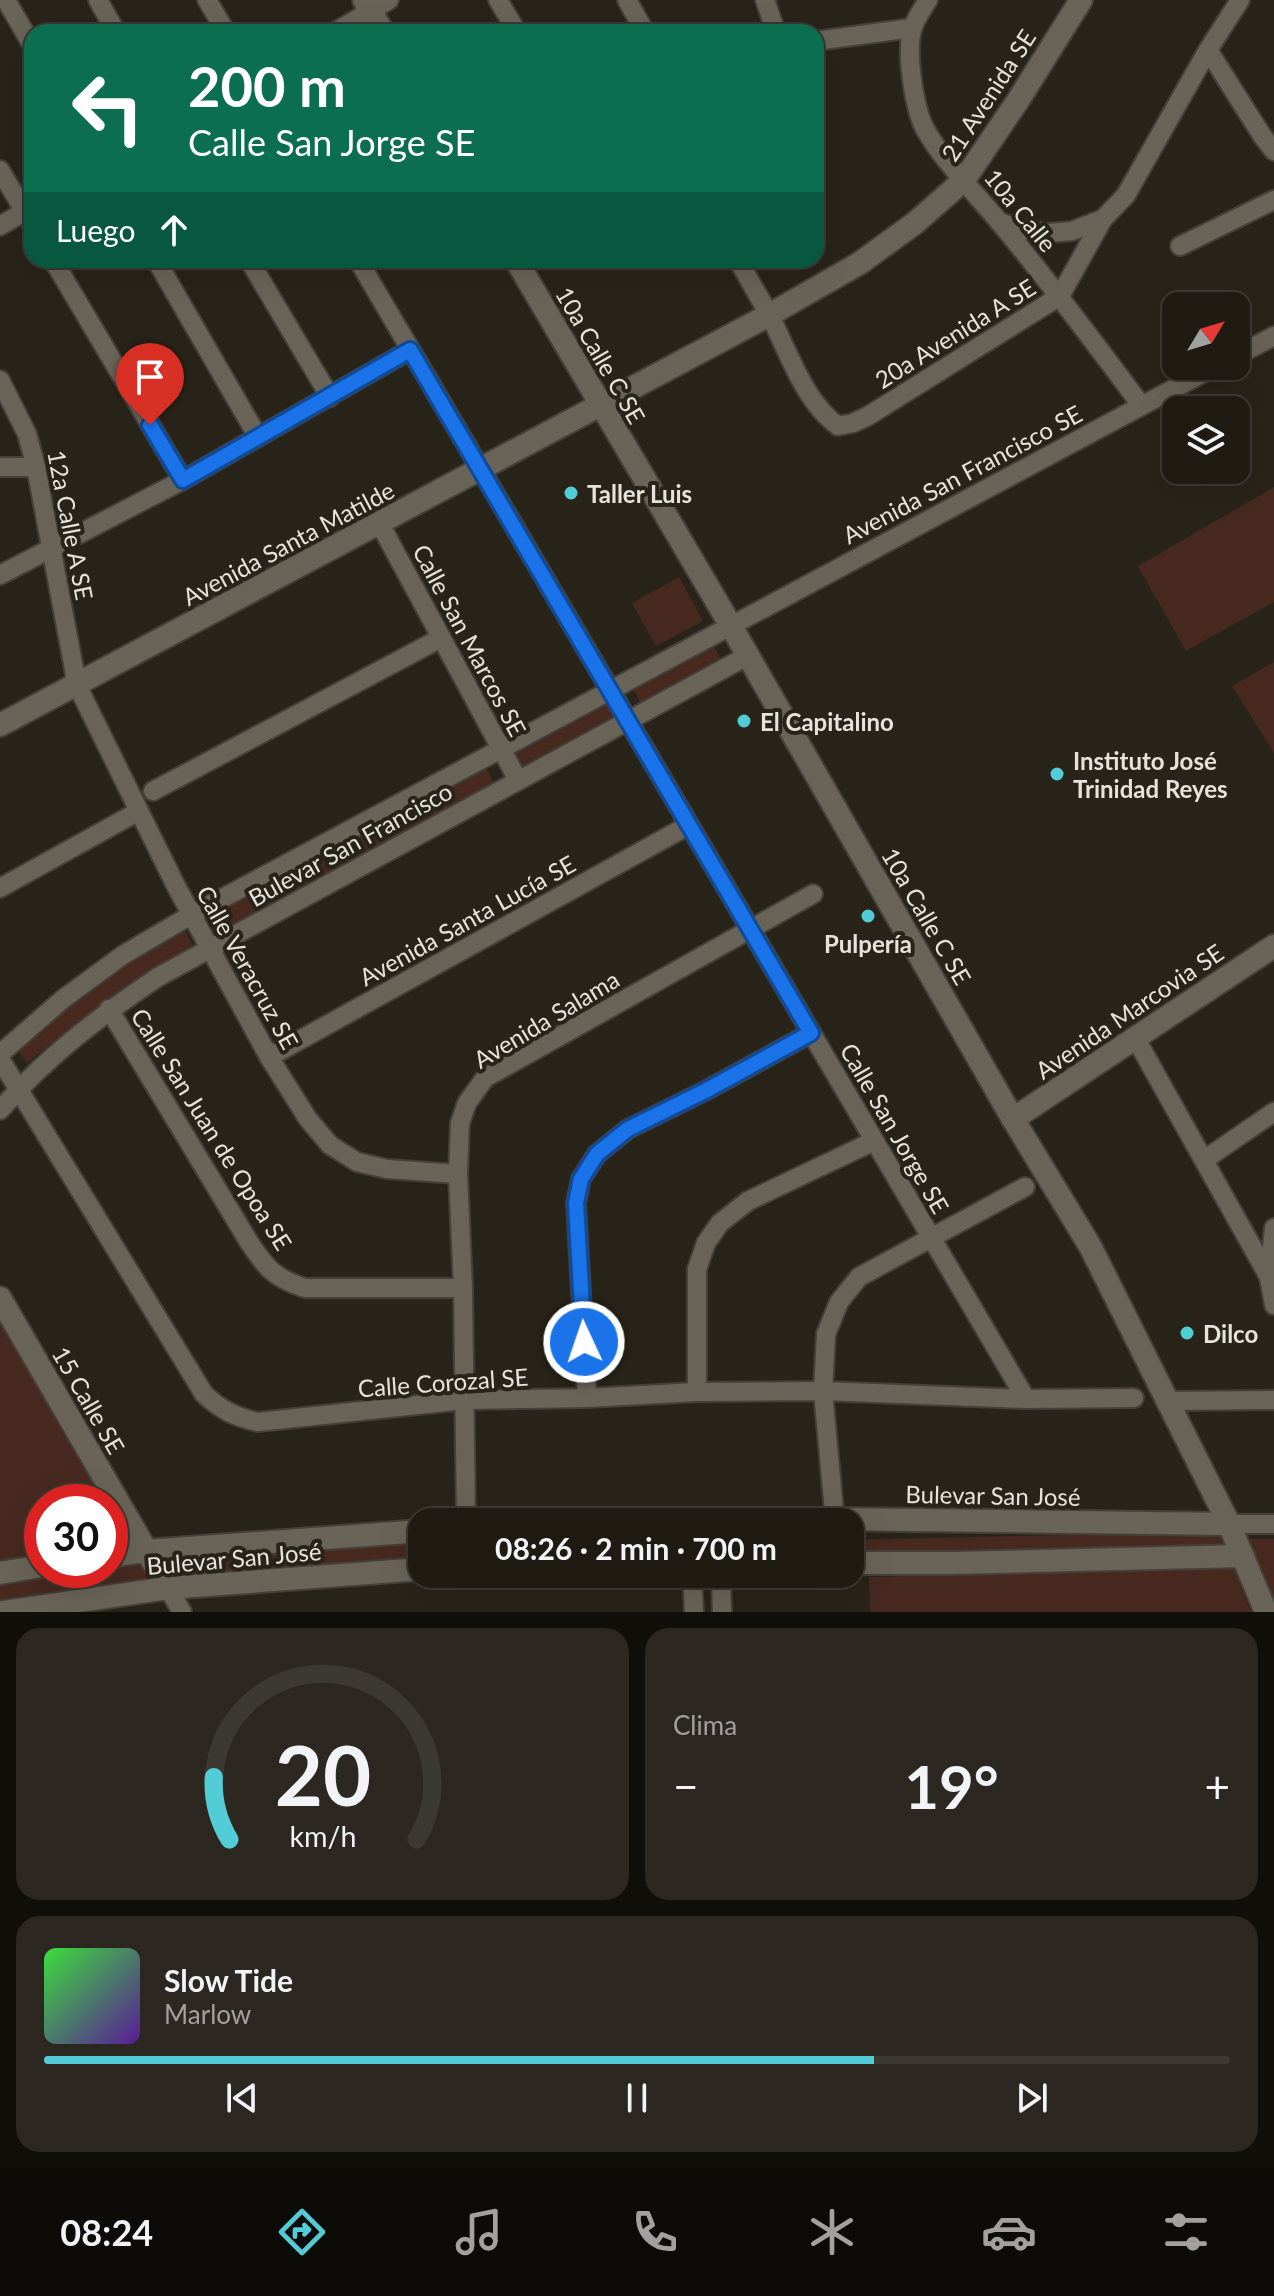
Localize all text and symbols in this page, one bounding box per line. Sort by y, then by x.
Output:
street label: 21 Avenida SE [935,24,1041,166]
text: 200 m [188,52,346,119]
icon: left [56,56,160,160]
text: Calle San Jorge SE [188,120,475,164]
street label: 10a Calle [979,163,1063,257]
icon: ahead [152,208,196,252]
text: Luego [56,212,136,248]
street label: 20a Avenida A SE [870,272,1040,394]
street label: 10a Calle C SE [550,281,652,429]
north arrow [1162,292,1250,380]
map controls [1162,292,1250,484]
pin [116,343,184,425]
icon: arrive [128,355,172,399]
button: layers [1162,396,1250,484]
street label: Avenida San Francisco SE [837,399,1087,549]
street label: 12a Calle A SE [42,448,100,602]
street label: Avenida Santa Matilde [177,475,399,611]
place label: Taller Luis [587,479,692,508]
marker: Taller Luis [562,484,580,502]
street label: Calle San Marcos SE [407,539,533,741]
place label: El Capitalino [760,707,894,736]
marker: El Capitalino [735,712,753,730]
place label: Instituto José Trinidad Reyes [1073,746,1228,803]
marker: Instituto José Trinidad Reyes [1048,765,1066,783]
street label: Bulevar San Francisco [243,776,457,912]
street label: 10a Calle C SE [876,842,978,990]
street label: Avenida Santa Lucía SE [354,849,580,991]
street label: Calle Veracruz SE [191,880,305,1054]
marker: Pulpería [859,907,877,925]
place label: Pulpería [824,929,912,958]
street label: Avenida Marcovia SE [1030,937,1228,1085]
street label: Avenida Salama [468,964,624,1074]
street label: Calle San Juan de Opoa SE [126,1003,298,1255]
street label: Calle San Jorge SE [835,1038,955,1218]
position arrow [542,1300,626,1384]
place label: Dilco [1203,1319,1258,1348]
marker: Dilco [1178,1324,1196,1342]
street label: 15 Calle SE [47,1341,131,1459]
street label: Calle Corozal SE [357,1362,529,1402]
street label: Bulevar San José [905,1479,1081,1511]
speed limit sign: 30 [24,1484,128,1588]
text: 08:26 · 2 min · 700 m [495,1530,777,1566]
street label: Bulevar San José [145,1536,323,1580]
text: Clima [673,1709,737,1741]
text: 20 [274,1724,371,1824]
text: 19° [904,1750,999,1822]
text: − [673,1760,699,1812]
text: + [1204,1760,1230,1812]
text: km/h [289,1819,356,1853]
text: Slow Tide [164,1962,293,1998]
text: Marlow [164,1998,251,2030]
icon: previous [220,2076,264,2120]
icon: pause [615,2076,659,2120]
icon: next [1010,2076,1054,2120]
icon: directions [274,2204,330,2260]
icon: music [451,2204,507,2260]
icon: phone [627,2204,683,2260]
icon: climate [804,2204,860,2260]
icon: car [981,2204,1037,2260]
icon: filters [1158,2204,1214,2260]
text: 08:24 [60,2210,153,2254]

